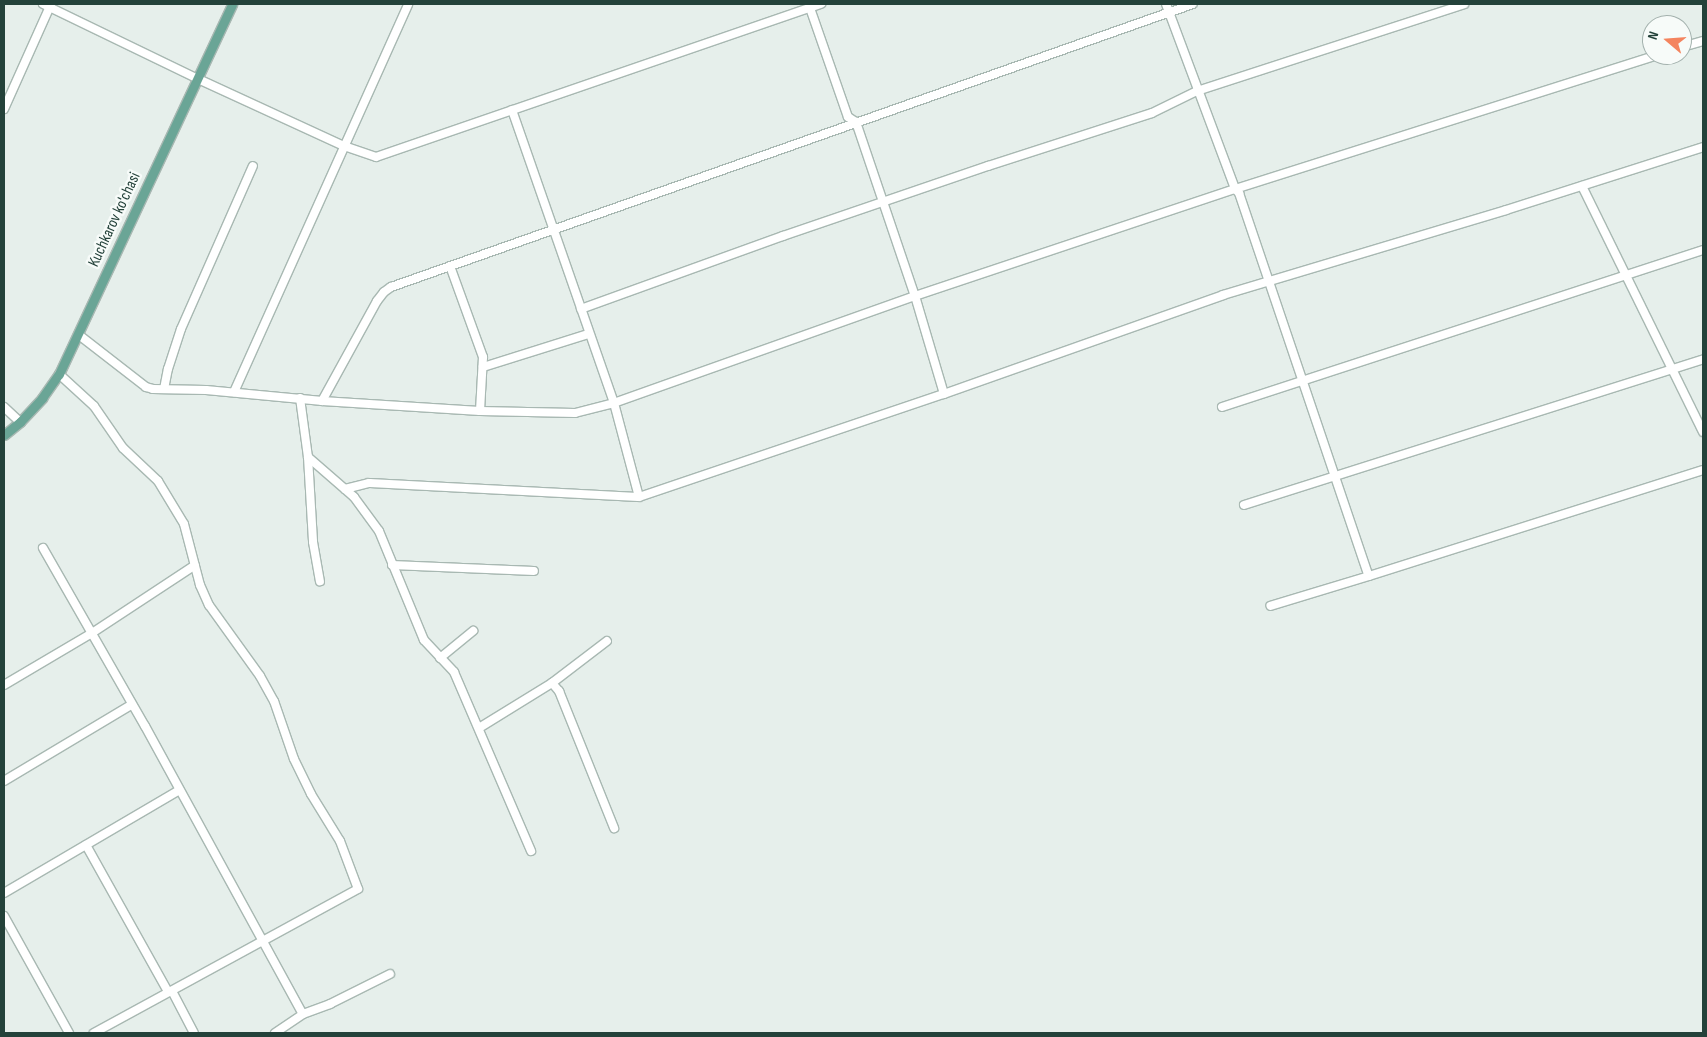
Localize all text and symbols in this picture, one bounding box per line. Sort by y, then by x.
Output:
north arrow [1642,15,1692,65]
text: N [1644,29,1662,42]
street label: Kuchkarov ko'chasi [85,170,145,270]

